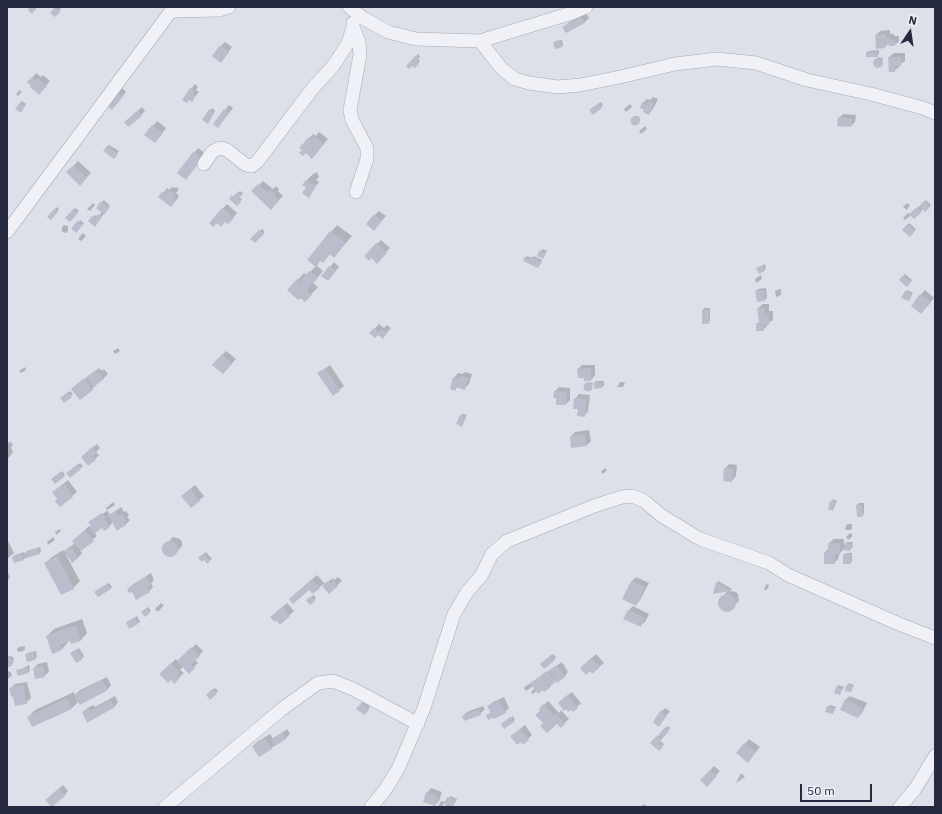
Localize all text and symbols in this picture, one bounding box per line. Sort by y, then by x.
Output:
north arrow [890,12,930,52]
text: N [907,13,918,28]
scale bar [802,776,874,802]
text: 50 m [807,783,835,798]

